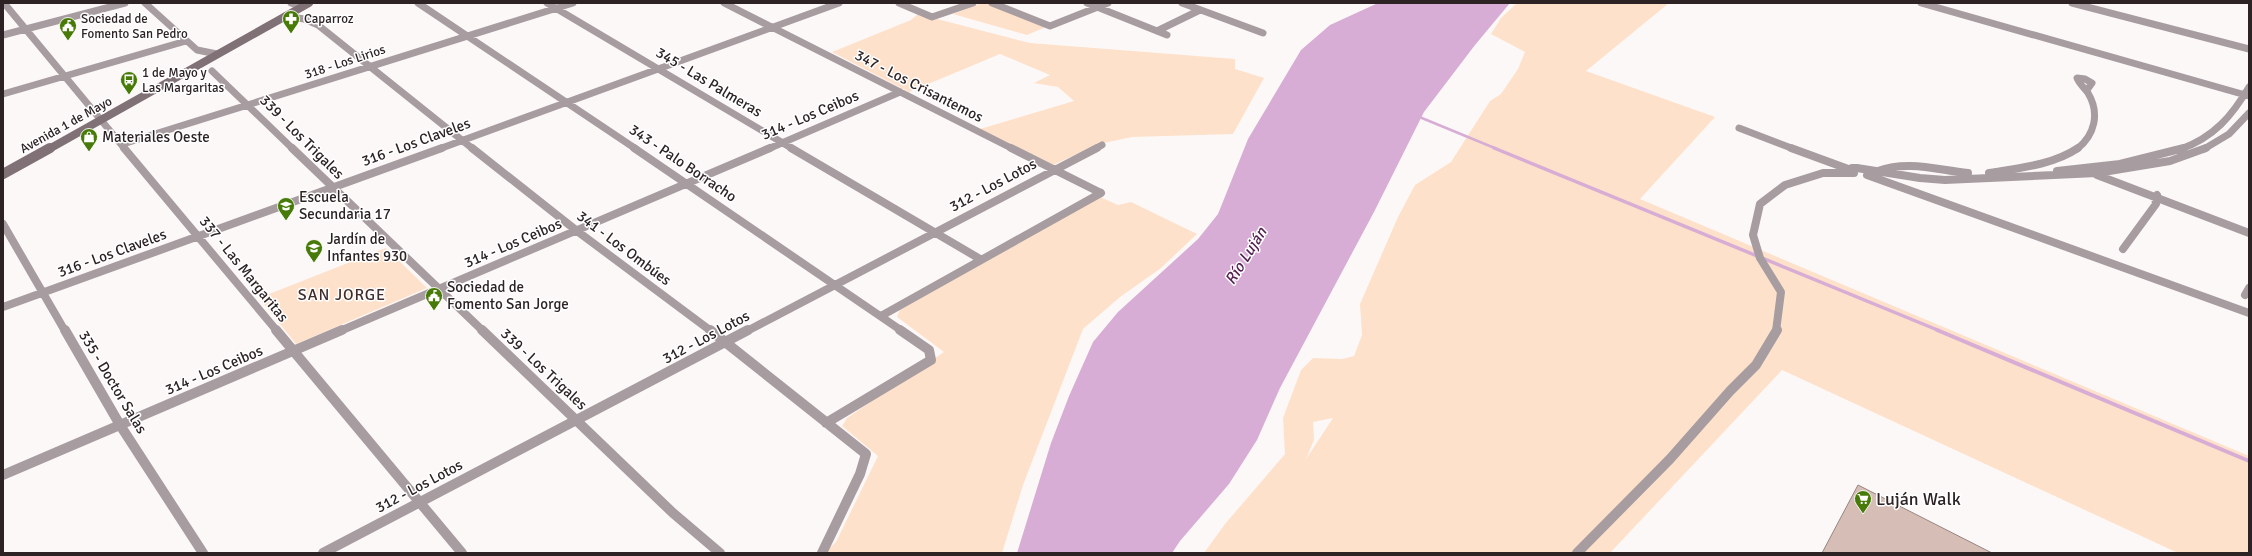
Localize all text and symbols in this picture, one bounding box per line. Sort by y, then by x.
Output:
pharmacy icon: Caparroz [281,9,301,34]
place label: Sociedad de Fomento San Pedro [81,11,188,42]
place label: Caparroz [304,11,354,27]
public building icon: Sociedad de Fomento San Pedro [58,16,78,41]
street label: 318 - Los Lirios [303,41,388,83]
street label: 345 - Las Palmeras [653,43,766,121]
street label: 347 - Los Crisantemos [852,46,986,126]
place label: 1 de Mayo y Las Margaritas [142,65,225,96]
bus stop icon: 1 de Mayo y Las Margaritas [119,70,139,95]
street label: 314 - Los Ceibos [759,86,862,144]
street label: 339 - Los Trigales [256,91,348,183]
street label: Avenida 1 de Mayo [17,93,115,157]
street label: 316 - Los Claveles [359,114,473,170]
street label: 343 - Palo Borracho [626,120,740,206]
shop icon: Materiales Oeste [79,127,99,152]
place label: Materiales Oeste [102,128,210,146]
street label: 312 - Los Lotos [946,154,1040,215]
place label: Escuela Secundaria 17 [299,188,391,223]
school or university icon: Escuela Secundaria 17 [276,196,296,221]
street label: 341 - Los Ombúes [573,207,675,290]
street label: 337 - Las Margaritas [196,212,293,326]
street label: 314 - Los Ceibos [462,214,565,272]
water label: Río Luján [1221,223,1272,288]
street label: 316 - Los Claveles [55,225,169,281]
place label: Jardín de Infantes 930 [327,230,407,265]
school or university icon: Jardín de Infantes 930 [304,238,324,263]
place label: Sociedad de Fomento San Jorge [447,278,569,313]
district label: SAN JORGE [298,285,386,305]
public building icon: Sociedad de Fomento San Jorge [424,286,444,311]
street label: 312 - Los Lotos [659,306,753,367]
street label: 339 - Los Trigales [497,324,591,414]
street label: 335 - Doctor Salas [75,327,151,437]
street label: 314 - Los Ceibos [163,341,266,399]
street label: 312 - Los Lotos [372,455,466,516]
place label: Luján Walk [1876,488,1961,510]
supermarket icon: Luján Walk [1853,489,1873,514]

